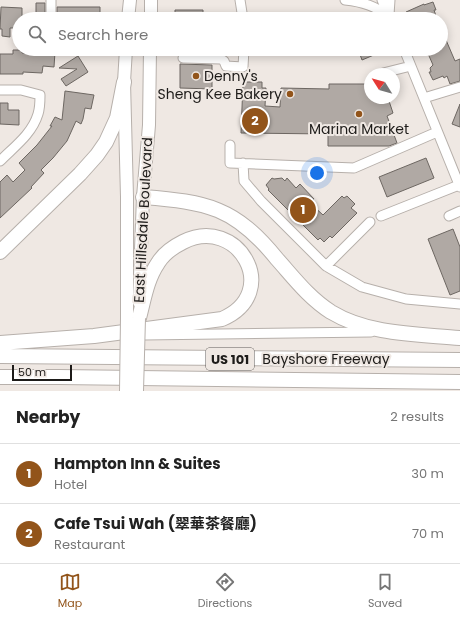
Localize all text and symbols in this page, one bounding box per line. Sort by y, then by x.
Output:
search box [12,12,448,56]
icon: search [26,23,48,45]
text: Search here [58,24,148,45]
place label: Denny's [204,66,258,86]
north arrow [364,68,400,104]
marker: Denny's [191,71,201,81]
place label: Sheng Kee Bakery [157,84,282,104]
marker: Sheng Kee Bakery [285,89,295,99]
pin: 2 [242,106,268,136]
marker: Marina Market [354,109,364,119]
place label: Marina Market [309,119,409,139]
street label: East Hillsdale Boulevard [129,137,157,303]
your location [307,163,327,183]
pin: 1 [290,195,316,225]
road number: US 101 [206,348,254,370]
street label: Bayshore Freeway [262,349,390,369]
scale bar [12,363,72,382]
text: 50 m [18,364,46,380]
text: Nearby [16,405,80,429]
text: 2 results [390,407,444,426]
text: Hampton Inn & Suites [54,453,221,474]
text: 1 [27,464,31,483]
text: 30 m [411,464,444,483]
text: Hotel [54,475,87,494]
text: Cafe Tsui Wah (翠華茶餐廳) [54,513,257,534]
text: 2 [25,524,33,543]
text: 70 m [412,524,444,543]
text: Restaurant [54,535,125,554]
tab: Map [58,571,82,612]
tab: Directions [198,571,252,612]
tab: Saved [368,571,402,612]

